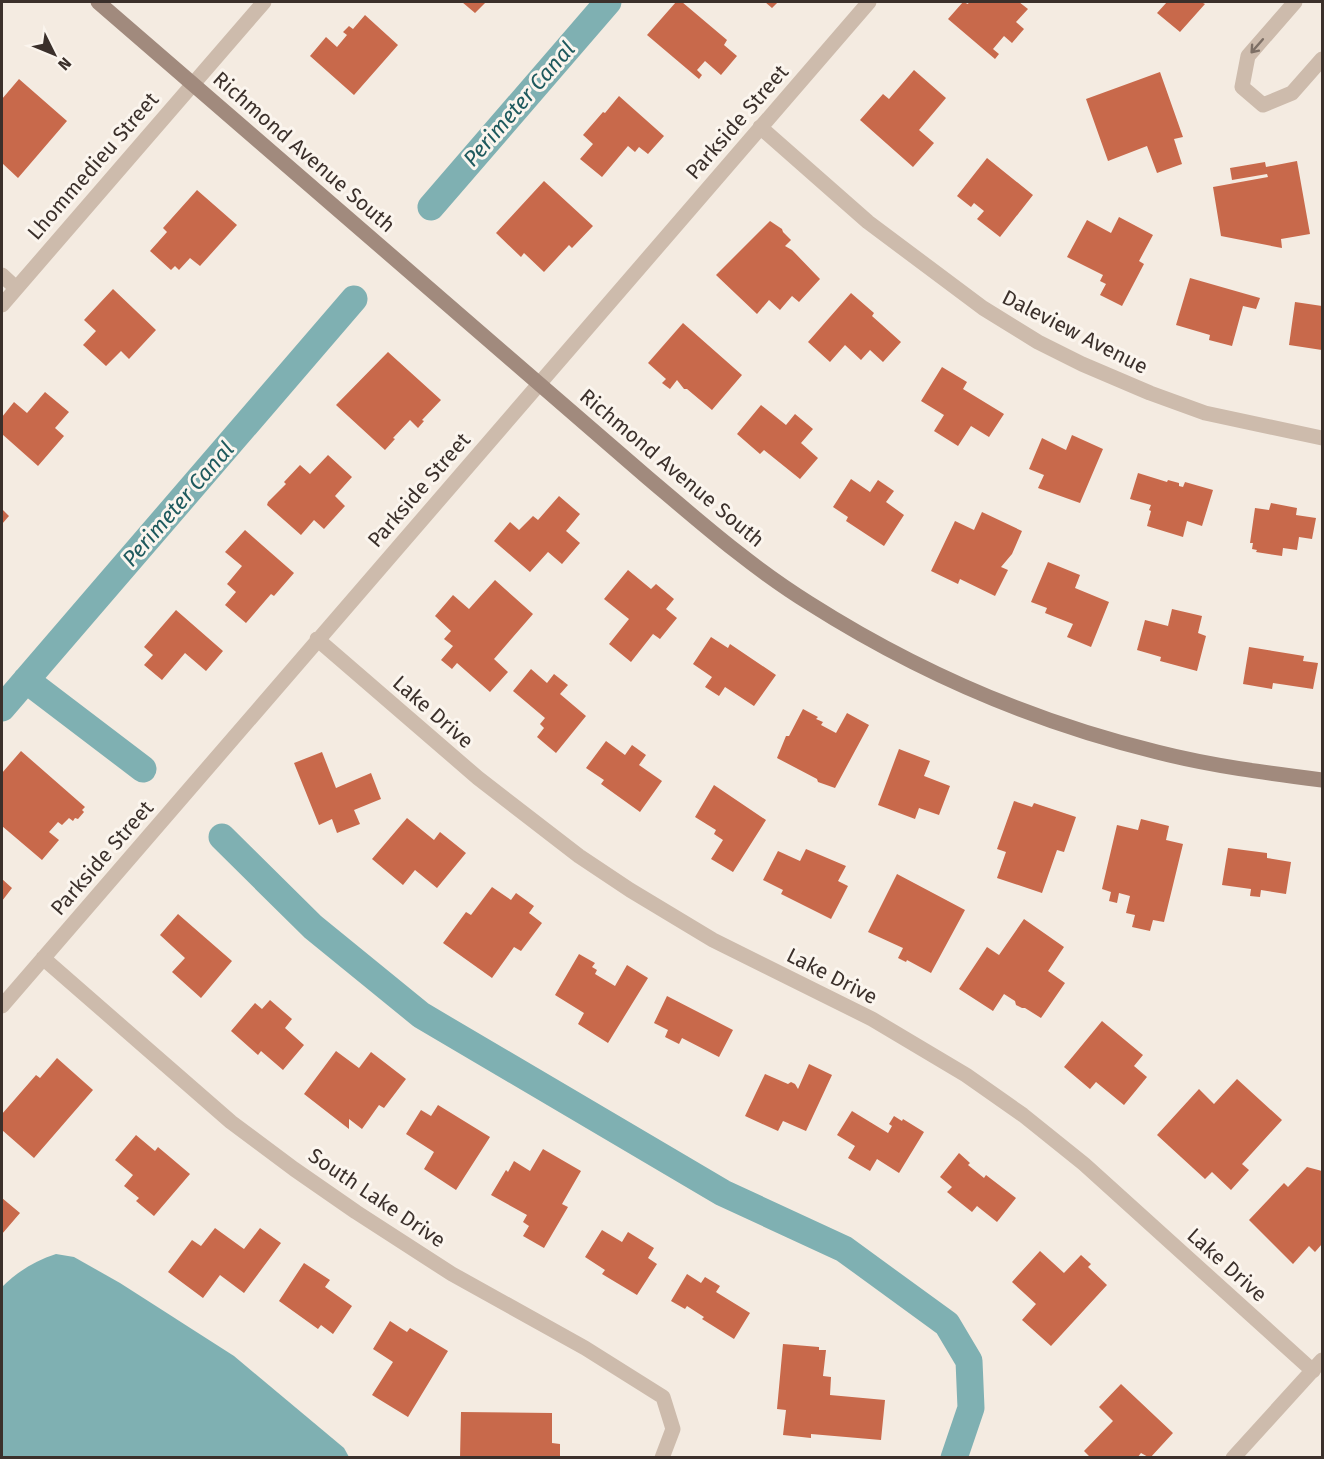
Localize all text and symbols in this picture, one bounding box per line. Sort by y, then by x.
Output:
north arrow [24,24,84,84]
water label: Perimeter Canal [457,36,581,172]
one-way arrow [1250,38,1264,53]
text: N [54,54,75,74]
street label: Parkside Street [680,59,794,185]
street label: Richmond Avenue South [208,66,400,238]
street label: Lhommedieu Street [22,87,164,245]
street label: Daleview Avenue [998,284,1152,380]
street label: Richmond Avenue South [574,383,770,553]
street label: Parkside Street [362,427,476,553]
water label: Perimeter Canal [116,436,240,572]
street label: Lake Drive [387,670,479,754]
street label: Parkside Street [45,795,159,921]
street label: Lake Drive [782,942,882,1010]
street label: South Lake Drive [303,1143,451,1253]
street label: Lake Drive [1182,1222,1272,1308]

